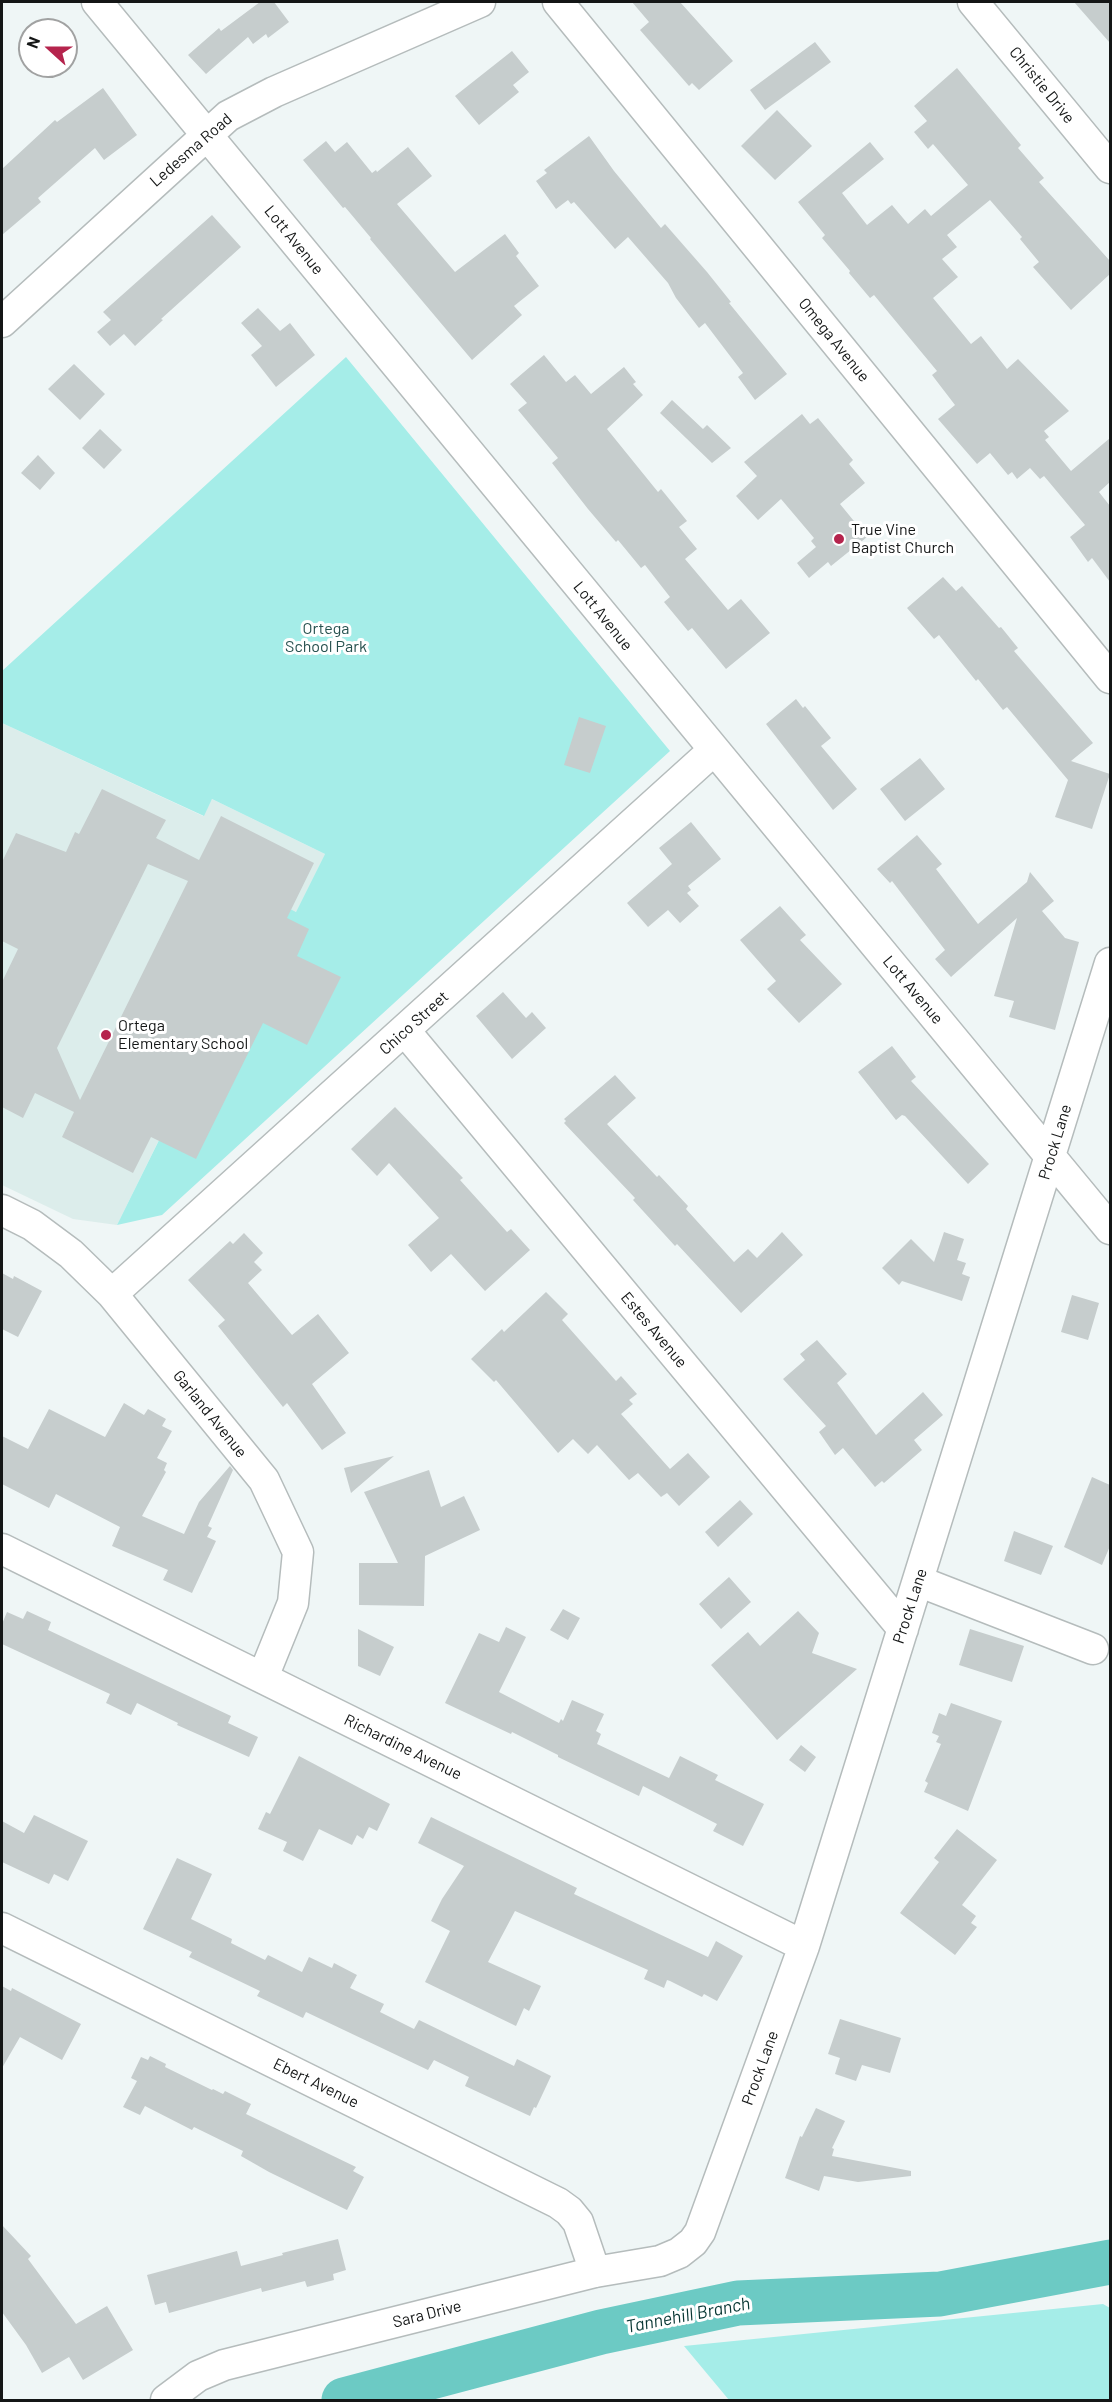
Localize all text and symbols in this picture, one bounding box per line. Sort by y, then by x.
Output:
north arrow [18,18,78,78]
text: N [22,34,43,50]
street label: Christie Drive [1005,43,1079,127]
street label: Ledesma Road [146,109,236,191]
street label: Lott Avenue [260,202,328,278]
street label: Omega Avenue [794,294,874,386]
place label: True Vine Baptist Church [851,520,954,558]
marker: True Vine Baptist Church [832,532,846,546]
street label: Lott Avenue [569,578,637,654]
park label: Ortega School Park [285,619,367,657]
street label: Lott Avenue [879,952,947,1028]
street label: Chico Street [376,987,452,1059]
place label: Ortega Elementary School [118,1016,248,1054]
marker: Ortega Elementary School [99,1028,113,1042]
street label: Prock Lane [1034,1102,1076,1182]
street label: Estes Avenue [617,1288,691,1372]
street label: Garland Avenue [169,1366,251,1462]
street label: Prock Lane [889,1566,931,1646]
street label: Richardine Avenue [341,1710,465,1784]
street label: Prock Lane [738,2028,782,2108]
street label: Ebert Avenue [270,2054,362,2112]
water label: Tannehill Branch [624,2292,752,2338]
street label: Sara Drive [391,2296,463,2332]

